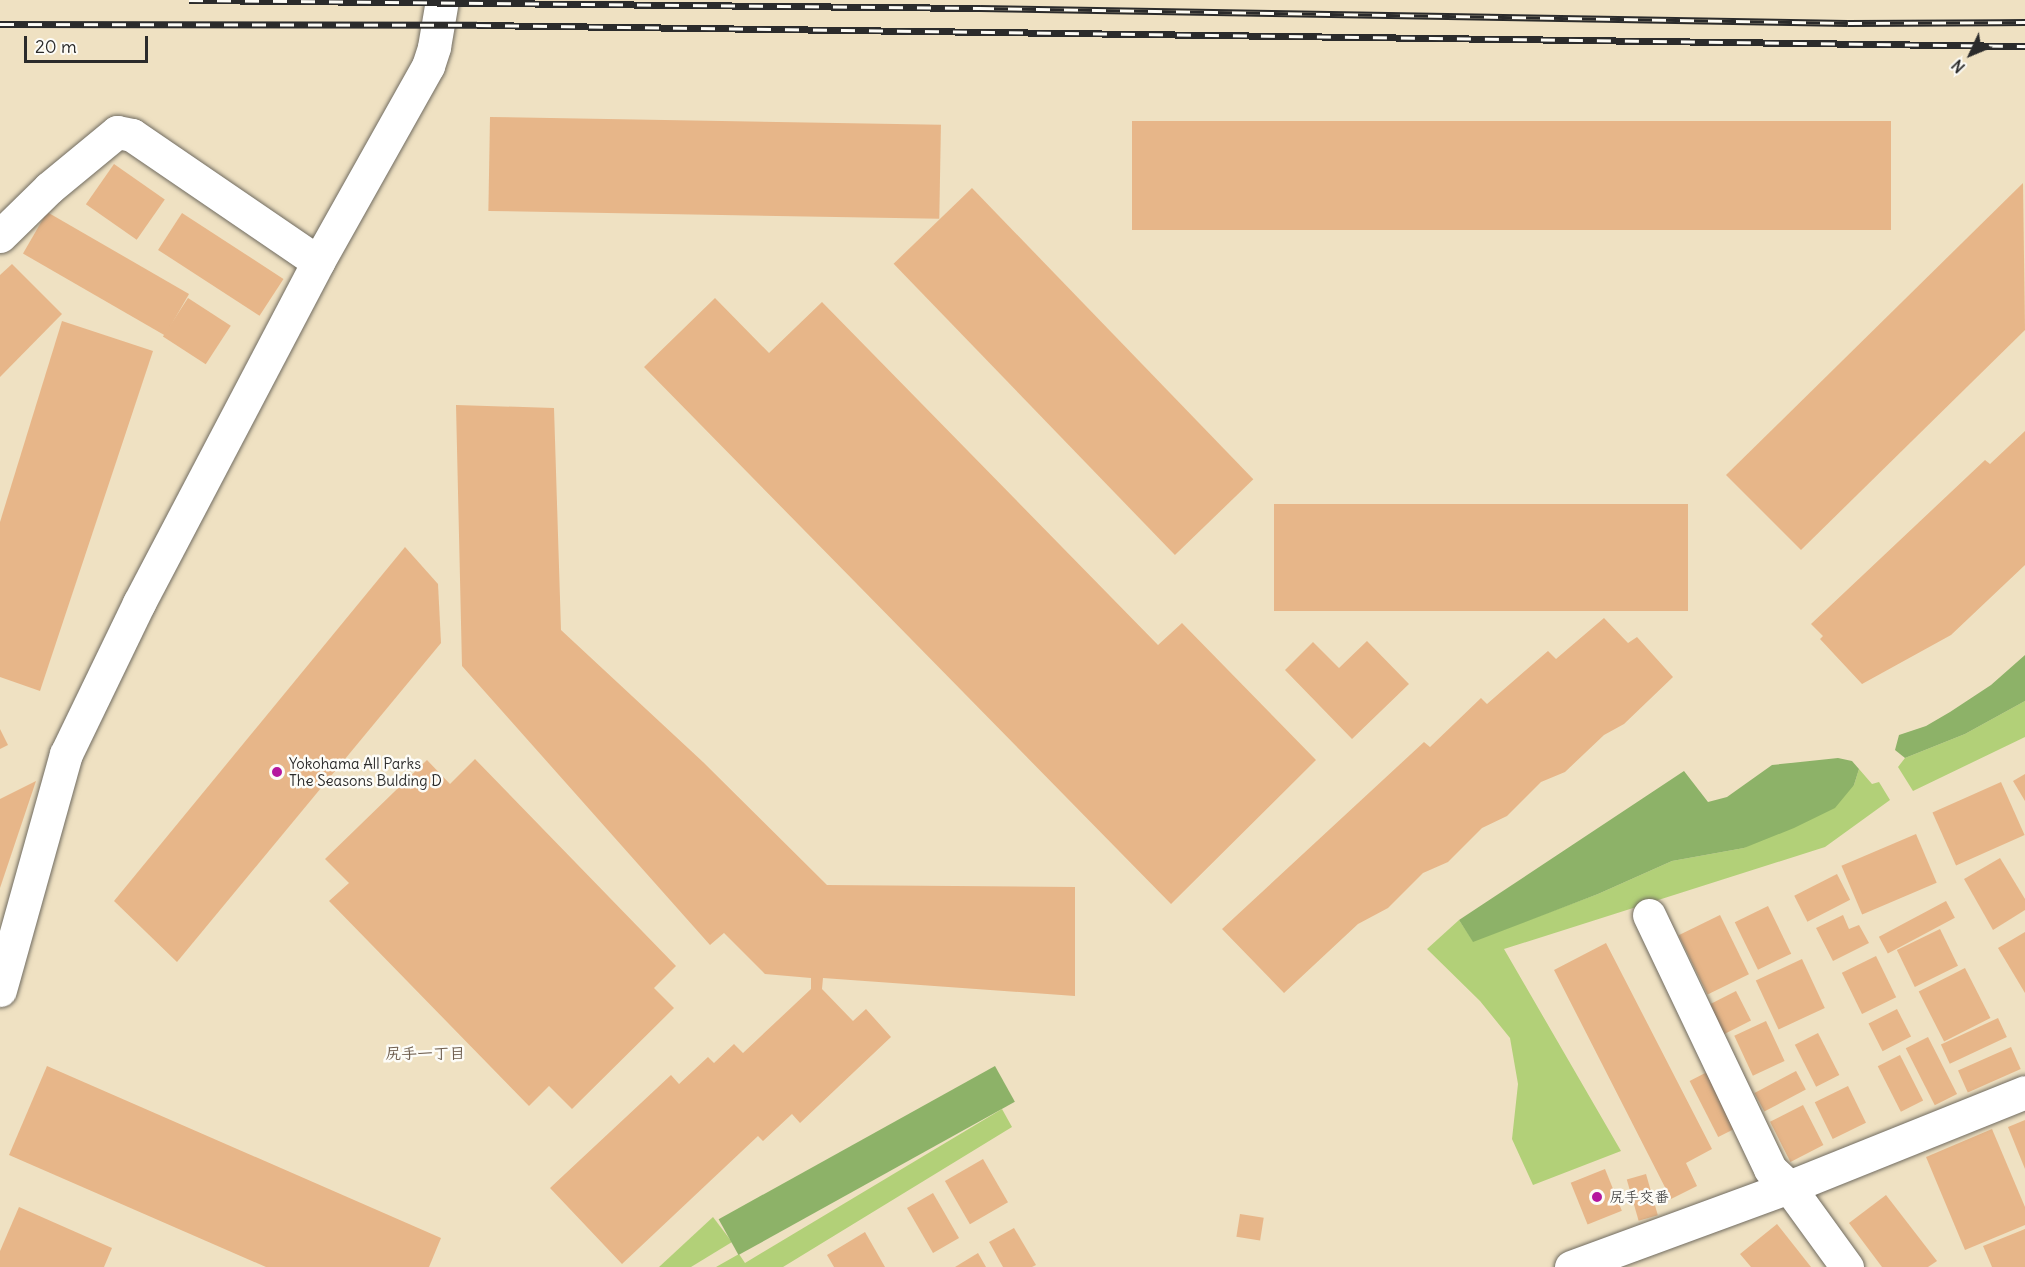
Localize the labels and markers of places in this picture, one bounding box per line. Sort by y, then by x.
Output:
place label: Yokohama All Parks The Seasons Bulding D [289,754,442,789]
marker: Yokohama All Parks The Seasons Bulding D [270,765,284,779]
place label: 尻手交番 [1609,1188,1669,1206]
marker: 尻手交番 [1590,1190,1604,1204]

